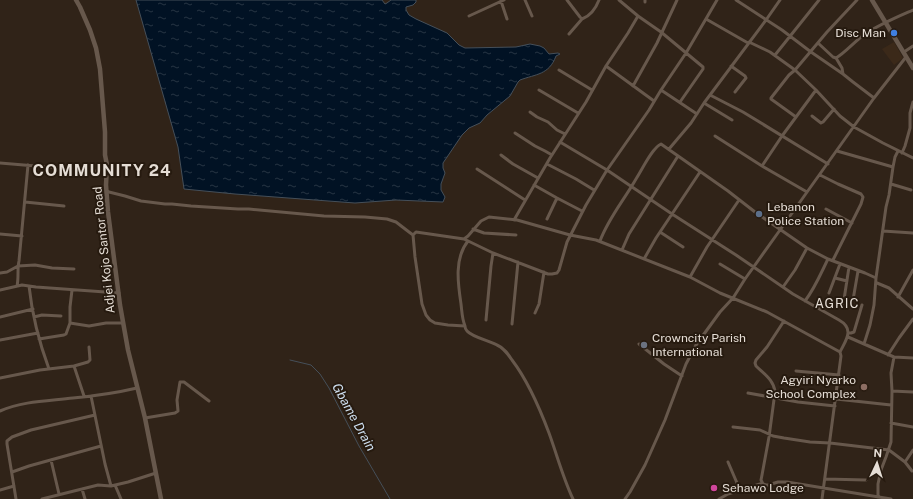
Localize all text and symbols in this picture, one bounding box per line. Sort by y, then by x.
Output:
place label: Disc Man [835,26,886,40]
marker: Disc Man [889,28,899,38]
district label: COMMUNITY 24 [33,161,171,180]
street label: Adjei Kojo Santor Road [90,186,118,314]
place label: Lebanon Police Station [767,200,844,228]
marker: Lebanon Police Station [754,209,764,219]
district label: AGRIC [815,296,859,311]
place label: Crowncity Parish International [652,331,746,359]
marker: Crowncity Parish International [639,340,649,350]
place label: Agyiri Nyarko School Complex [765,373,856,401]
water label: Gbame Drain [329,380,379,454]
marker: Agyiri Nyarko School Complex [859,382,869,392]
north arrow [857,443,897,483]
text: N [873,447,882,459]
place label: Sehawo Lodge [722,481,804,495]
marker: Sehawo Lodge [709,483,719,493]

